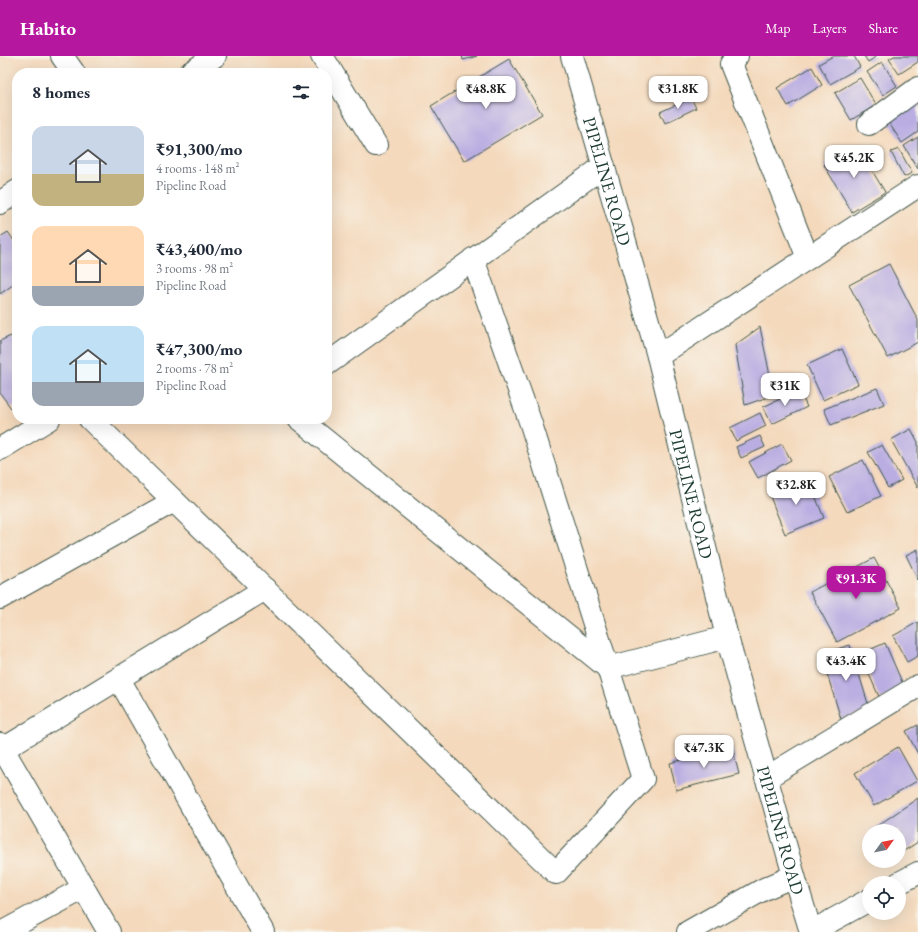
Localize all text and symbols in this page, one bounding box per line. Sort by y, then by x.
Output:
text: Habito [20,16,76,41]
text: Map [765,19,790,37]
text: Layers [812,19,847,37]
text: Share [869,19,898,37]
pin: ₹48.8K [453,76,519,110]
pin: ₹31.8K [645,76,711,110]
text: ₹48.8K [466,80,506,97]
text: ₹31.8K [658,80,698,97]
text: 8 homes [32,81,90,103]
icon: filters [290,81,312,103]
street label: PIPELINE ROAD [578,114,637,248]
text: ₹91,300/mo [156,138,242,160]
icon: home [64,142,112,190]
pin: ₹45.2K [821,145,887,179]
text: ₹45.2K [834,149,874,166]
text: 4 rooms · 148 m² [156,160,240,177]
text: Pipeline Road [156,177,226,194]
text: ₹43,400/mo [156,238,242,260]
icon: home [64,242,112,290]
text: 3 rooms · 98 m² [156,260,233,277]
text: Pipeline Road [156,277,226,294]
text: ₹47,300/mo [156,338,242,360]
icon: home [64,342,112,390]
text: 2 rooms · 78 m² [156,360,233,377]
pin: ₹31K [761,373,809,407]
text: Pipeline Road [156,377,226,394]
text: ₹31K [770,377,800,394]
street label: PIPELINE ROAD [665,427,719,561]
pin: ₹32.8K [763,472,829,506]
text: ₹32.8K [776,476,816,493]
pin: ₹91.3K [823,566,889,600]
text: ₹91.3K [836,570,876,587]
pin: ₹43.4K [813,648,879,682]
text: ₹43.4K [826,652,866,669]
pin: ₹47.3K [671,735,737,769]
text: ₹47.3K [684,739,724,756]
street label: PIPELINE ROAD [752,763,810,897]
north arrow [862,824,906,868]
map controls [862,824,906,920]
button: locate [862,876,906,920]

